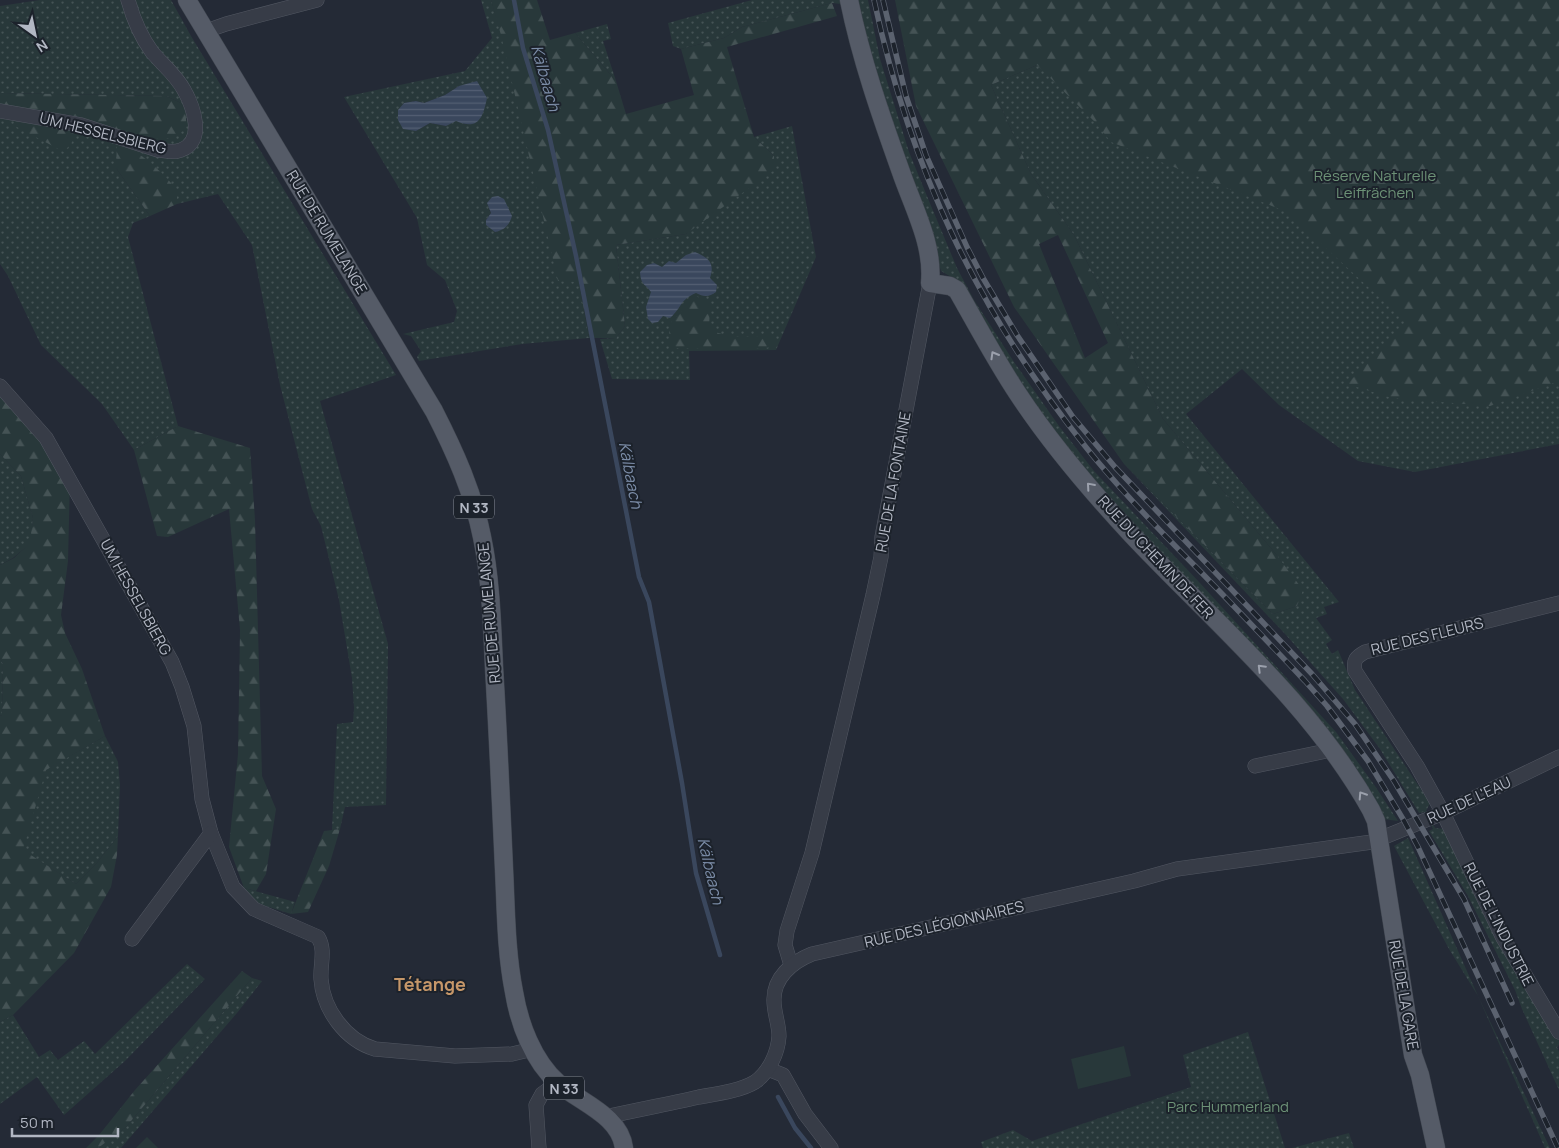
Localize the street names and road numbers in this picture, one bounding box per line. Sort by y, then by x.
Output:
street label: UM HESSELSBIERG [37,107,169,159]
street label: RUE DE RUMELANGE [282,166,372,298]
street label: RUE DE LA FONTAINE [870,410,916,554]
street label: RUE DU CHEMIN DE FER [1093,491,1219,623]
road number: N 33 [454,496,494,518]
street label: UM HESSELSBIERG [95,535,177,659]
street label: RUE DE RUMELANGE [472,542,506,684]
street label: RUE DES FLEURS [1369,612,1485,660]
street label: RUE DE L'EAU [1424,771,1514,829]
street label: RUE DE L'INDUSTRIE [1459,859,1539,989]
street label: RUE DES LÉGIONNAIRES [862,895,1026,953]
street label: RUE DE LA GARE [1384,938,1424,1052]
road number: N 33 [544,1076,584,1100]

